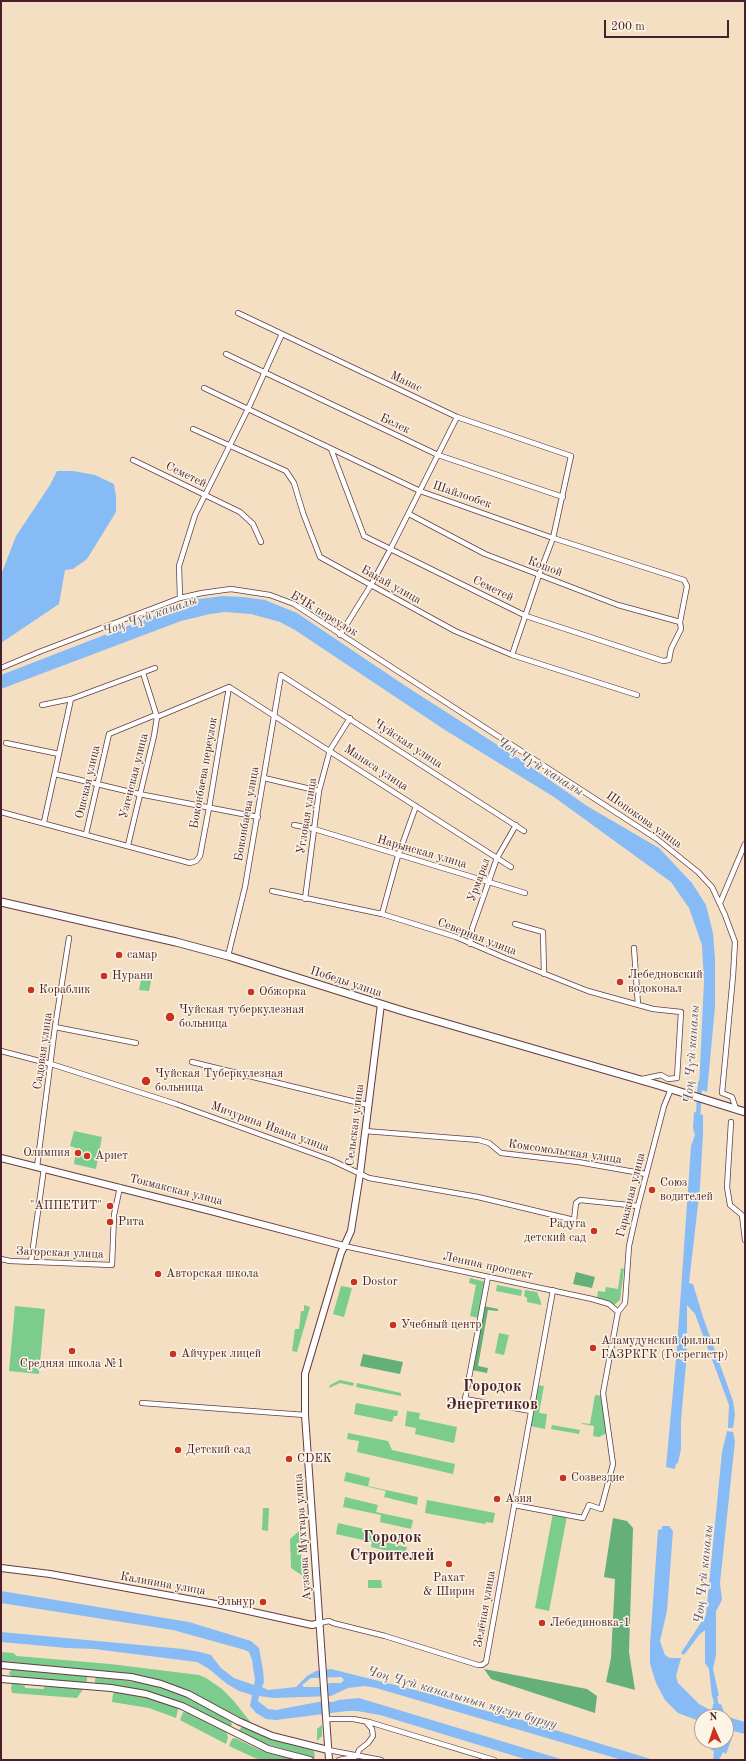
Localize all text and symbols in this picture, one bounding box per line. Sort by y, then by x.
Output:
scale bar [606,12,731,38]
text: 200 m [611,21,645,33]
street label: Манас [388,368,424,396]
street label: Белек [378,411,412,437]
street label: Семетей [163,459,209,491]
street label: Шайлообек [431,478,493,512]
street label: Кошой [526,554,564,580]
street label: Бакай улица [358,562,424,608]
street label: Семетей [470,573,516,605]
street label: БЧК переулок [288,588,360,640]
water label: Чоң Чүй каналы [101,592,199,640]
street label: Боконбаева переулок [187,716,221,830]
street label: Чуйская улица [371,716,445,772]
street label: Узгенская улица [116,732,152,820]
water label: Чоң Чүй каналы [494,734,586,800]
street label: Манаса улица [341,742,411,794]
street label: Ошская улица [73,744,103,820]
street label: Боконбаева улица [232,765,262,863]
street label: Угловая улица [294,777,320,855]
street label: Шопокова улица [603,788,685,852]
street label: Нарынская улица [375,832,469,872]
street label: Урмарал [464,856,494,904]
street label: Северная улица [435,915,519,959]
place label: самар [127,948,157,962]
marker: самар [114,950,124,960]
street label: Победы улица [308,964,384,1000]
place label: Лебедновский водоконал [628,968,703,996]
place label: Нурани [112,969,153,983]
marker: Нурани [99,971,109,981]
marker: Лебедновский водоконал [615,977,625,987]
place label: Кораблик [39,983,90,997]
marker: Кораблик [26,985,36,995]
place label: Обжорка [259,985,306,999]
marker: Обжорка [246,987,256,997]
place label: Чуйская туберкулезная больница [179,1003,304,1031]
water label: Чоң Чүй каналы [681,1004,703,1104]
street label: Садовая улица [30,1011,56,1091]
marker: Чуйская туберкулезная больница [164,1011,176,1023]
place label: Чуйская Туберкулезная больница [155,1067,283,1095]
marker: Чуйская Туберкулезная больница [140,1075,152,1087]
street label: Сельская улица [343,1083,367,1167]
street label: Мичурина Ивана улица [209,1099,331,1155]
street label: Комсомольская улица [507,1137,623,1167]
place label: Олимпия [23,1146,70,1160]
marker: Олимпия [73,1148,83,1158]
place label: Ариет [95,1149,128,1163]
marker: Ариет [82,1151,92,1161]
street label: Гаражная улица [614,1151,648,1239]
street label: Токмакская улица [128,1171,224,1209]
place label: Союз водителей [660,1176,713,1204]
marker: Союз водителей [647,1185,657,1195]
place label: "АППЕТИТ" [30,1199,102,1213]
marker: "АППЕТИТ" [105,1201,115,1211]
place label: Рита [118,1215,144,1229]
marker: Рита [105,1217,115,1227]
place label: Радуга детский сад [524,1217,586,1245]
marker: Радуга детский сад [589,1226,599,1236]
street label: Загорская улица [16,1244,104,1262]
street label: Ленина проспект [442,1249,534,1283]
place label: Авторская школа [166,1267,259,1281]
marker: Авторская школа [153,1269,163,1279]
place label: Dostor [362,1275,398,1289]
marker: Dostor [349,1277,359,1287]
place label: Учебный центр [401,1318,482,1332]
marker: Учебный центр [388,1320,398,1330]
place label: Аламудунский филиал ГАЗРКГК (Госрегистр) [601,1334,728,1362]
marker: Аламудунский филиал ГАЗРКГК (Госрегистр) [588,1343,598,1353]
marker: Средняя школа №1 [67,1346,77,1356]
place label: Айчурек лицей [181,1347,261,1361]
marker: Айчурек лицей [168,1349,178,1359]
place label: Средняя школа №1 [20,1357,124,1371]
district label: Городок Энергетиков [446,1377,538,1415]
place label: Детский сад [186,1443,251,1457]
marker: Детский сад [173,1445,183,1455]
place label: CDEK [297,1452,332,1466]
marker: CDEK [284,1454,294,1464]
place label: Созвездие [571,1471,625,1485]
street label: Ауэзова Мухтара улица [291,1473,315,1601]
marker: Созвездие [558,1473,568,1483]
place label: Азия [505,1492,532,1506]
marker: Азия [492,1494,502,1504]
water label: Чоң Чүй каналы [691,1524,717,1624]
district label: Городок Строителей [350,1528,434,1566]
marker: Рахат & Ширин [444,1559,454,1569]
street label: Калинина улица [119,1569,207,1599]
street label: Зелёная улица [471,1570,499,1648]
place label: Рахат & Ширин [423,1571,475,1599]
place label: Эльнур [217,1595,255,1609]
marker: Эльнур [258,1597,268,1607]
place label: Лебединовка-1 [550,1616,630,1630]
marker: Лебединовка-1 [537,1618,547,1628]
water label: Чоң Чүй каналынын нугун буруу [365,1663,559,1733]
north arrow [694,1709,734,1749]
text: N [709,1712,718,1723]

